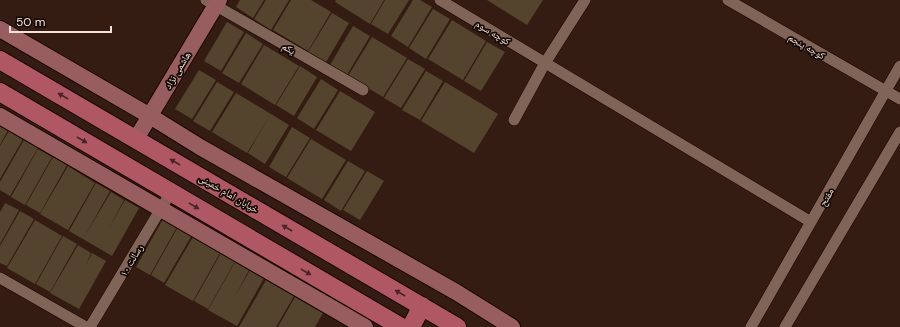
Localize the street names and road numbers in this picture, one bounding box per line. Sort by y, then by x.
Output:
street label: کوچه سوم [472,17,513,49]
street label: کوچه پنجم [785,31,828,63]
street label: یکم [279,39,298,58]
street label: هاشمی نژاد [161,49,194,91]
street label: خیابان امام خمینی [196,171,262,217]
street label: مفتح [816,186,837,209]
street label: رسالت ۱۰ [117,242,146,279]

